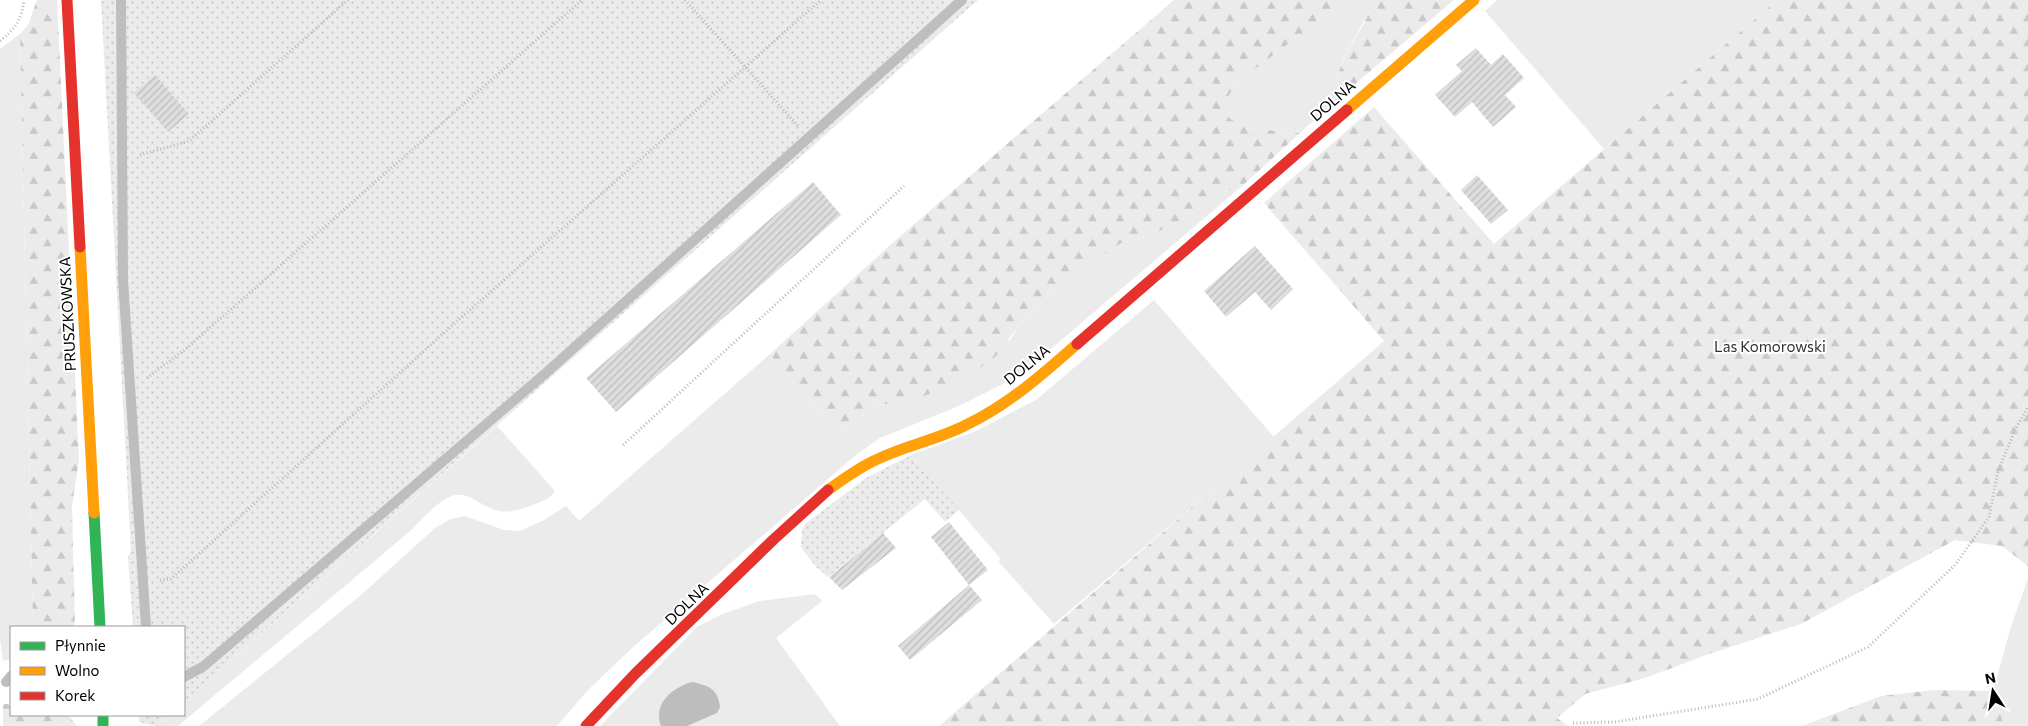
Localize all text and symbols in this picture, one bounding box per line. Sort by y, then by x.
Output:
street label: DOLNA [1306,76,1358,125]
street label: PRUSZKOWSKA [55,256,79,372]
park label: Las Komorowski [1714,337,1826,355]
street label: DOLNA [1000,340,1053,388]
street label: DOLNA [661,578,712,628]
legend [10,626,185,716]
text: Płynnie [55,636,106,654]
text: Wolno [55,661,100,679]
north arrow [1968,666,2018,716]
text: N [1983,668,1997,687]
text: Korek [55,686,95,704]

